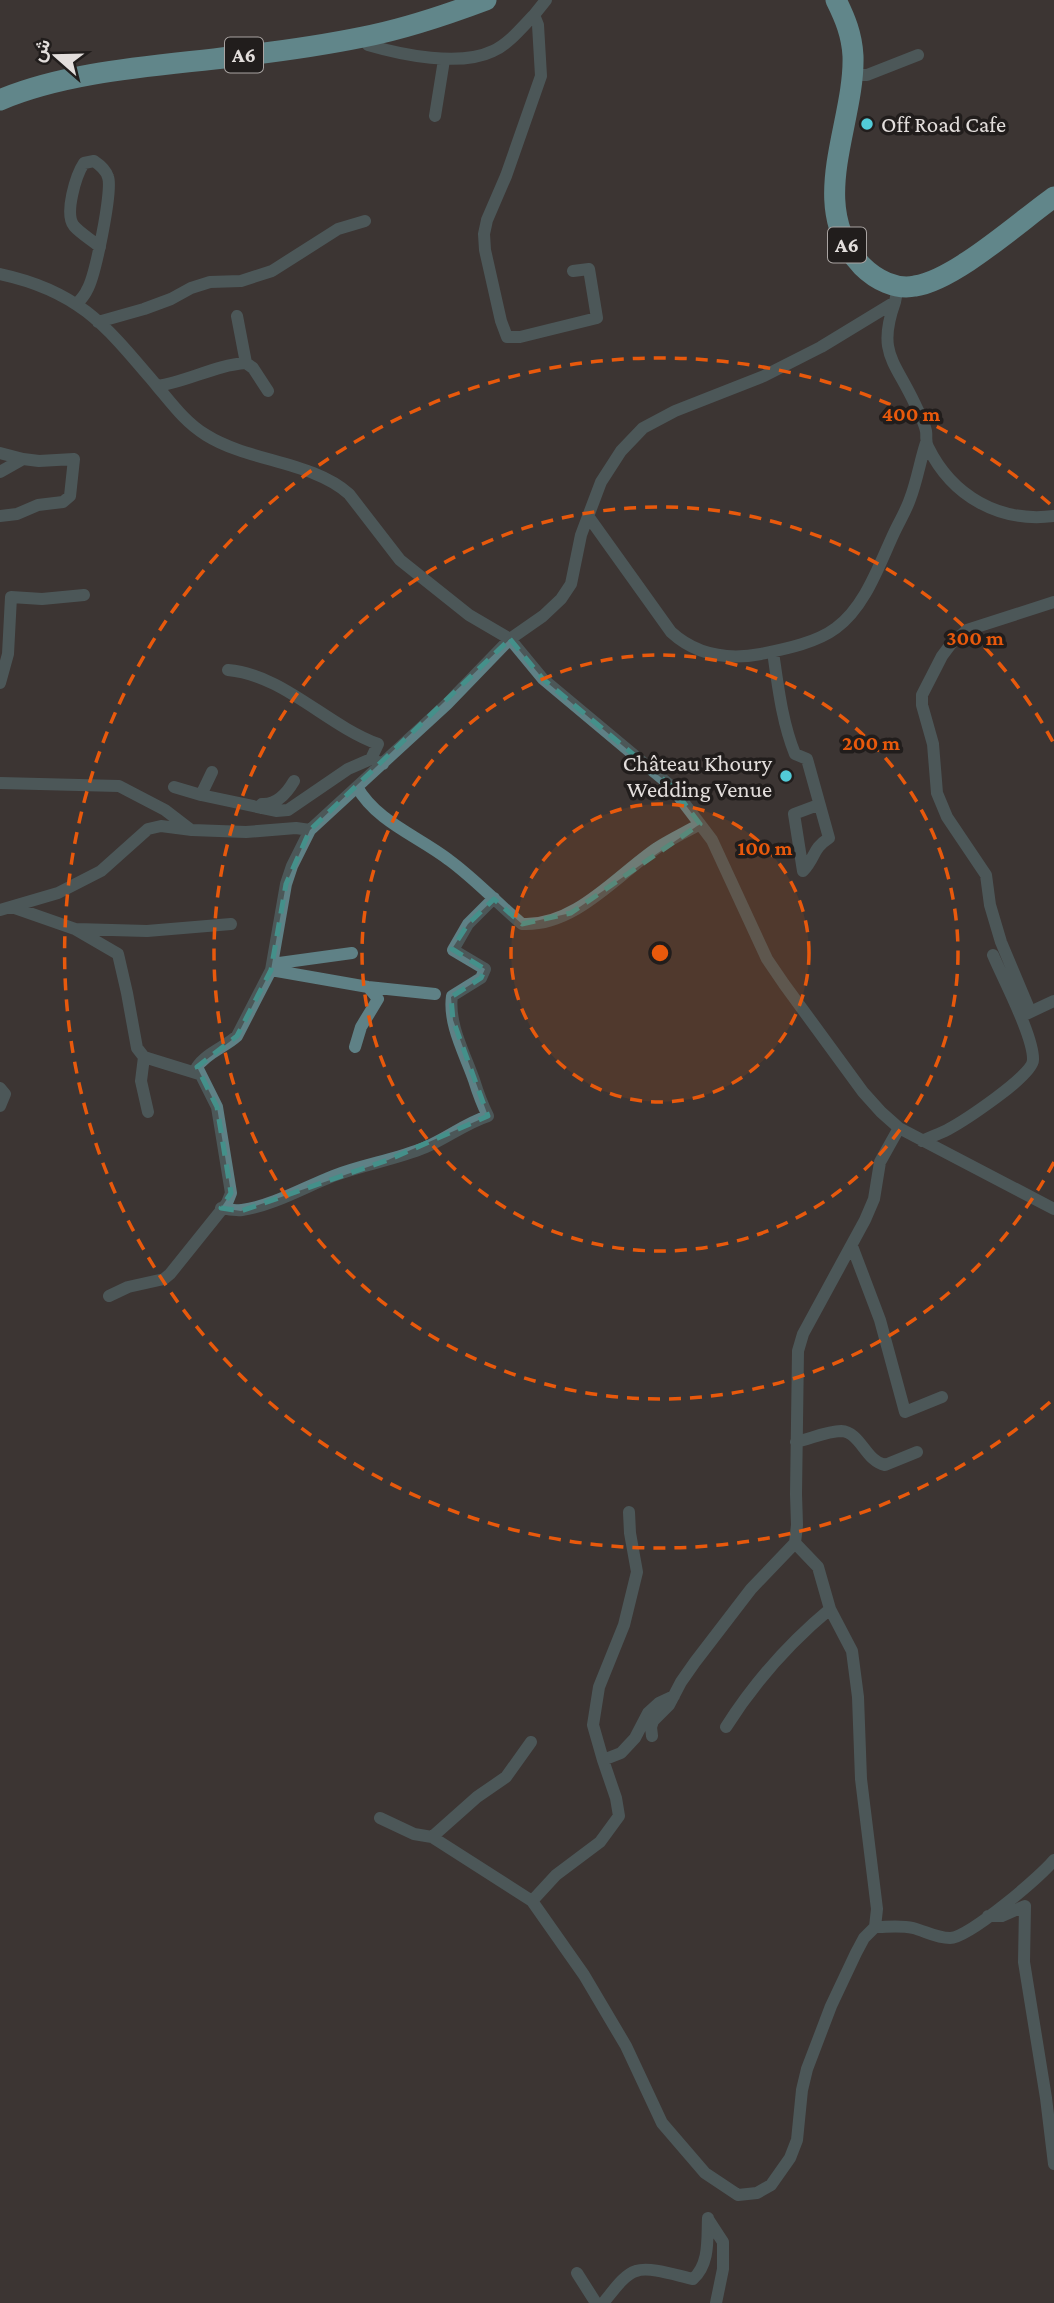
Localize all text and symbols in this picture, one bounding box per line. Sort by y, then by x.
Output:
north arrow [21,21,91,91]
text: ش [27,36,55,65]
road number: A6 [225,38,263,72]
place label: Off Road Cafe [881,111,1006,137]
marker: Off Road Cafe [859,116,875,132]
road number: A6 [828,228,866,262]
text: 400 m [882,402,941,426]
text: 300 m [946,626,1004,650]
text: 200 m [842,731,900,755]
place label: Château Khoury Wedding Venue [623,750,772,802]
marker: Château Khoury Wedding Venue [778,768,794,784]
text: 100 m [737,836,793,860]
centre of rings [648,941,672,965]

